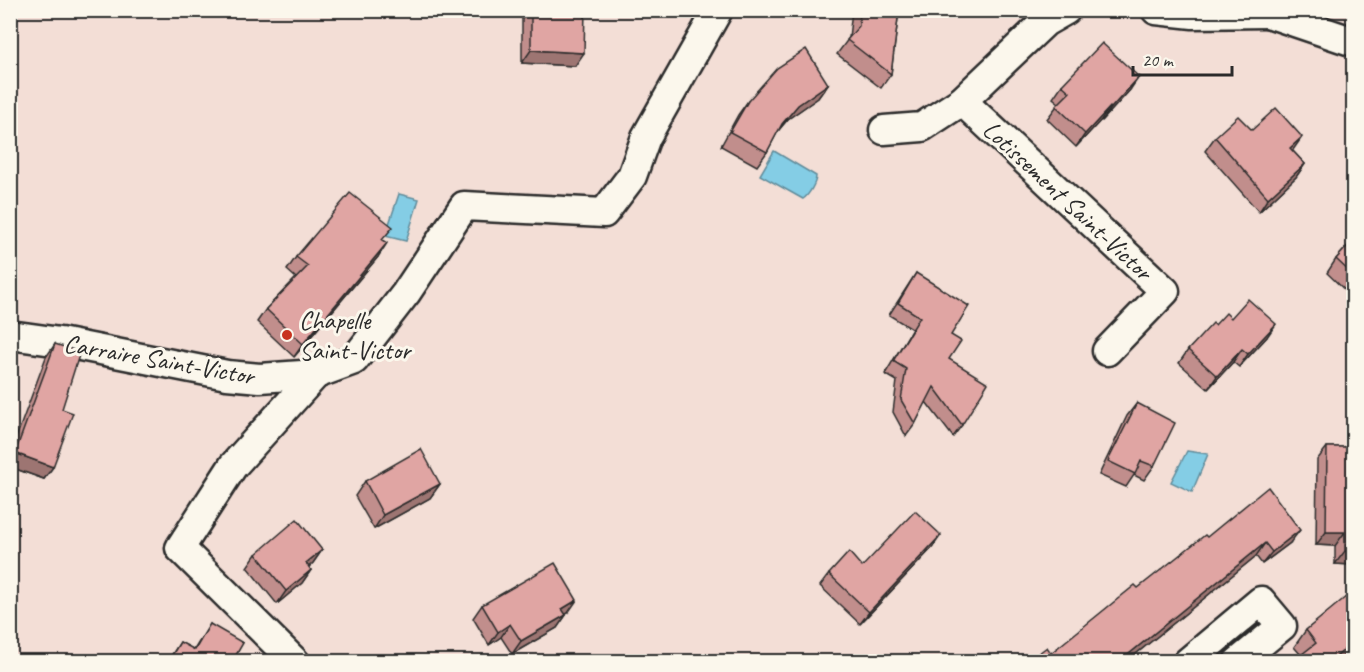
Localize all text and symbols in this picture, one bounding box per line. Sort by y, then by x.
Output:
scale bar [1133,39,1232,77]
text: 20 m [1142,49,1175,71]
street label: Lotissement Saint-Victor [976,113,1161,289]
place label: Chapelle Saint-Victor [299,304,413,367]
street label: Carraire Saint-Victor [61,327,259,393]
marker: Chapelle Saint-Victor [280,328,294,342]

